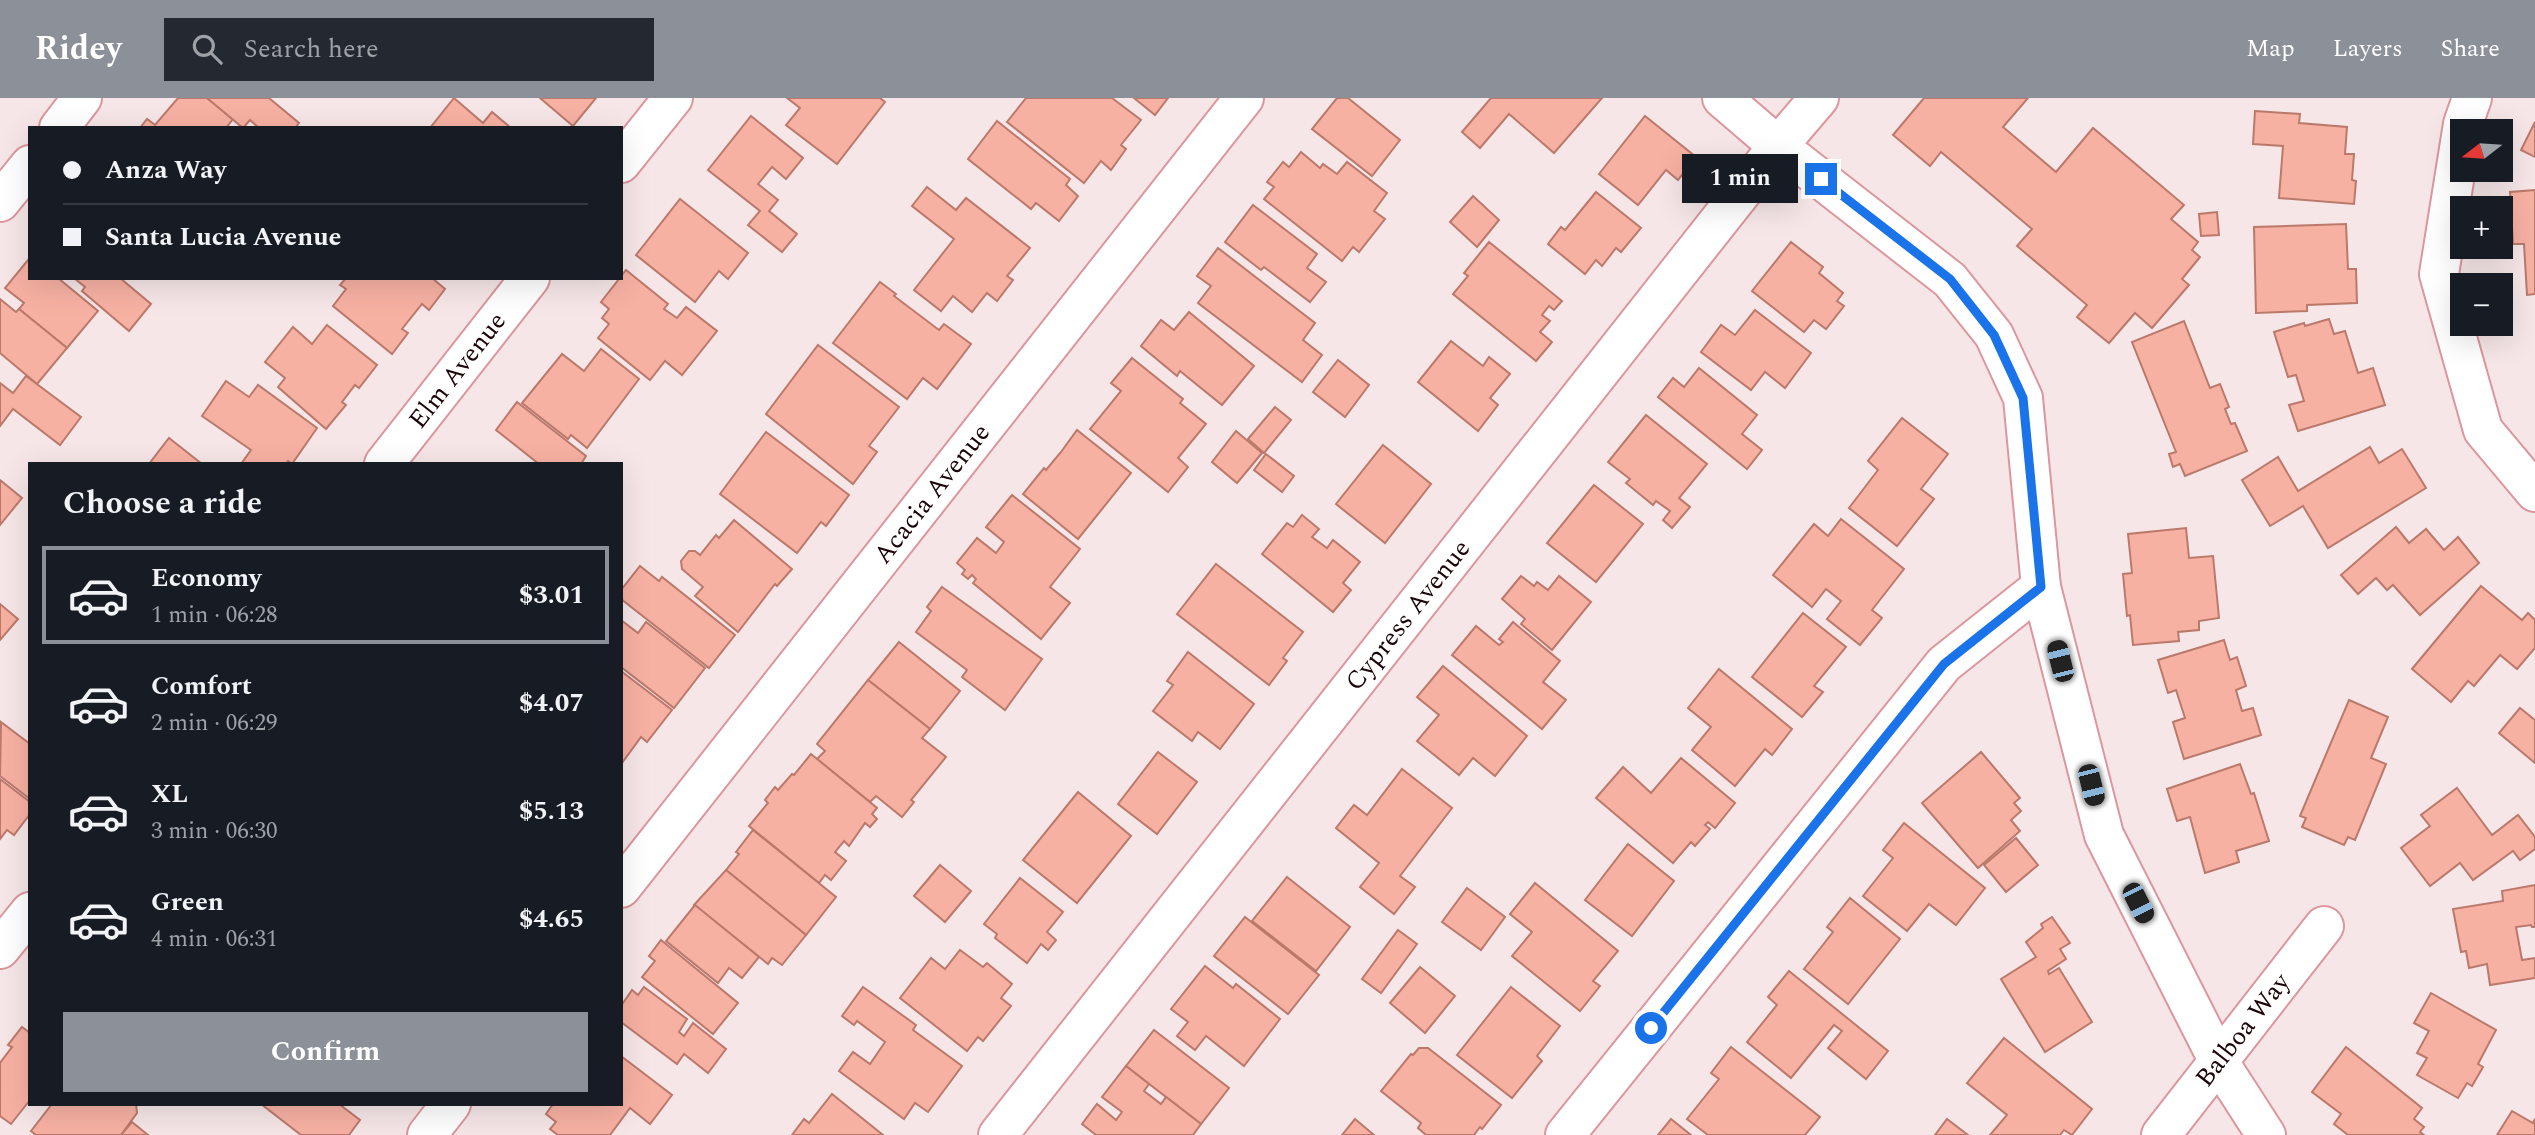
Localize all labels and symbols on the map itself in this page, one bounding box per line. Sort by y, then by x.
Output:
north arrow [2450,119,2513,182]
callout: 1 min [1681,154,1797,204]
route end [1805,163,1837,195]
street label: Elm Avenue [399,303,516,438]
street label: Acacia Avenue [864,415,1000,573]
street label: Cypress Avenue [1335,531,1481,700]
car [2045,638,2076,684]
car [2076,762,2107,808]
car [2120,880,2157,926]
street label: Balboa Way [2185,963,2301,1096]
route start [1635,1012,1667,1044]

